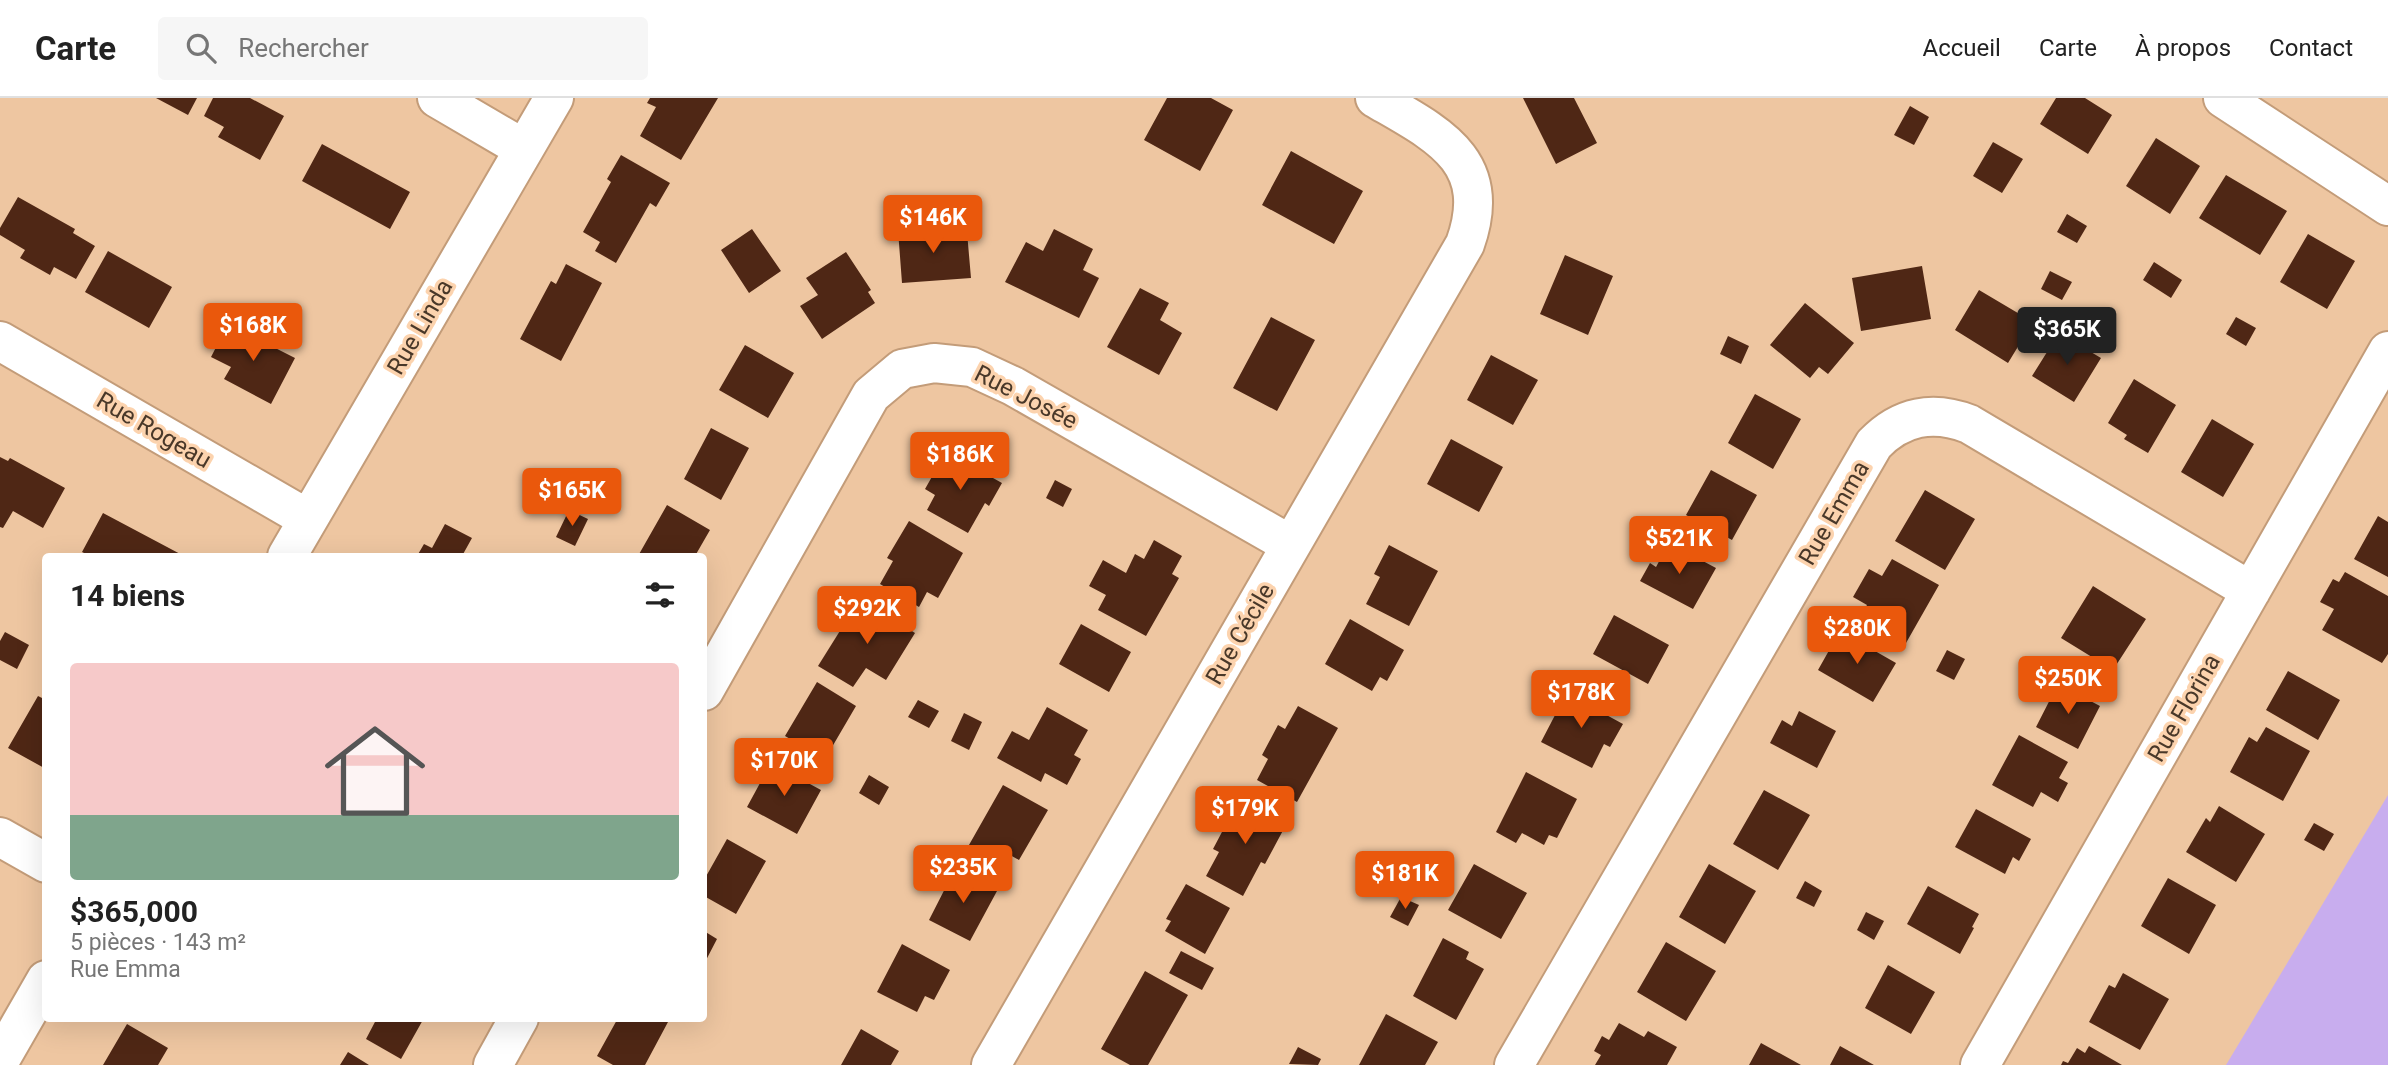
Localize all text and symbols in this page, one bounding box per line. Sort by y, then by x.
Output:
search box [158,17,648,80]
text: Carte [35,29,116,68]
icon: search [182,29,220,67]
text: Rechercher [238,33,369,63]
text: Accueil [1922,34,2001,62]
text: Carte [2039,34,2097,62]
text: À propos [2135,34,2231,62]
text: Contact [2269,34,2353,62]
pin: $146K [884,195,982,255]
text: $146K [899,204,967,231]
street label: Rue Linda [382,274,458,380]
pin: $168K [204,303,302,363]
pin: $365K [2018,308,2116,367]
text: $168K [219,312,287,339]
text: $365K [2033,316,2101,343]
street label: Rue Josée [970,359,1082,435]
street label: Rue Rogeau [92,386,216,474]
pin: $186K [911,432,1009,492]
text: $186K [926,441,994,468]
street label: Rue Emma [1793,456,1875,570]
pin: $165K [523,468,621,528]
text: $165K [538,477,606,504]
pin: $521K [1630,517,1728,576]
text: $521K [1645,525,1713,552]
icon: filters [641,576,679,614]
text: 14 biens [70,578,185,613]
street label: Rue Cécile [1200,578,1280,690]
pin: $292K [818,587,916,646]
text: $292K [833,595,901,622]
pin: $280K [1808,606,1906,666]
text: $280K [1823,615,1891,642]
street label: Rue Florina [2142,649,2226,767]
pin: $250K [2019,656,2117,716]
text: $250K [2034,665,2102,692]
pin: $178K [1532,670,1630,730]
text: $178K [1547,679,1615,706]
icon: home [312,708,438,834]
pin: $170K [735,738,833,798]
text: $170K [750,747,818,774]
pin: $179K [1196,786,1294,846]
text: $179K [1211,795,1279,822]
pin: $235K [914,846,1012,905]
pin: $181K [1356,852,1454,911]
text: $235K [929,854,997,881]
text: $181K [1371,860,1439,887]
text: $365,000 [70,894,198,929]
text: 5 pièces · 143 m² [70,929,246,956]
text: Rue Emma [70,956,181,983]

